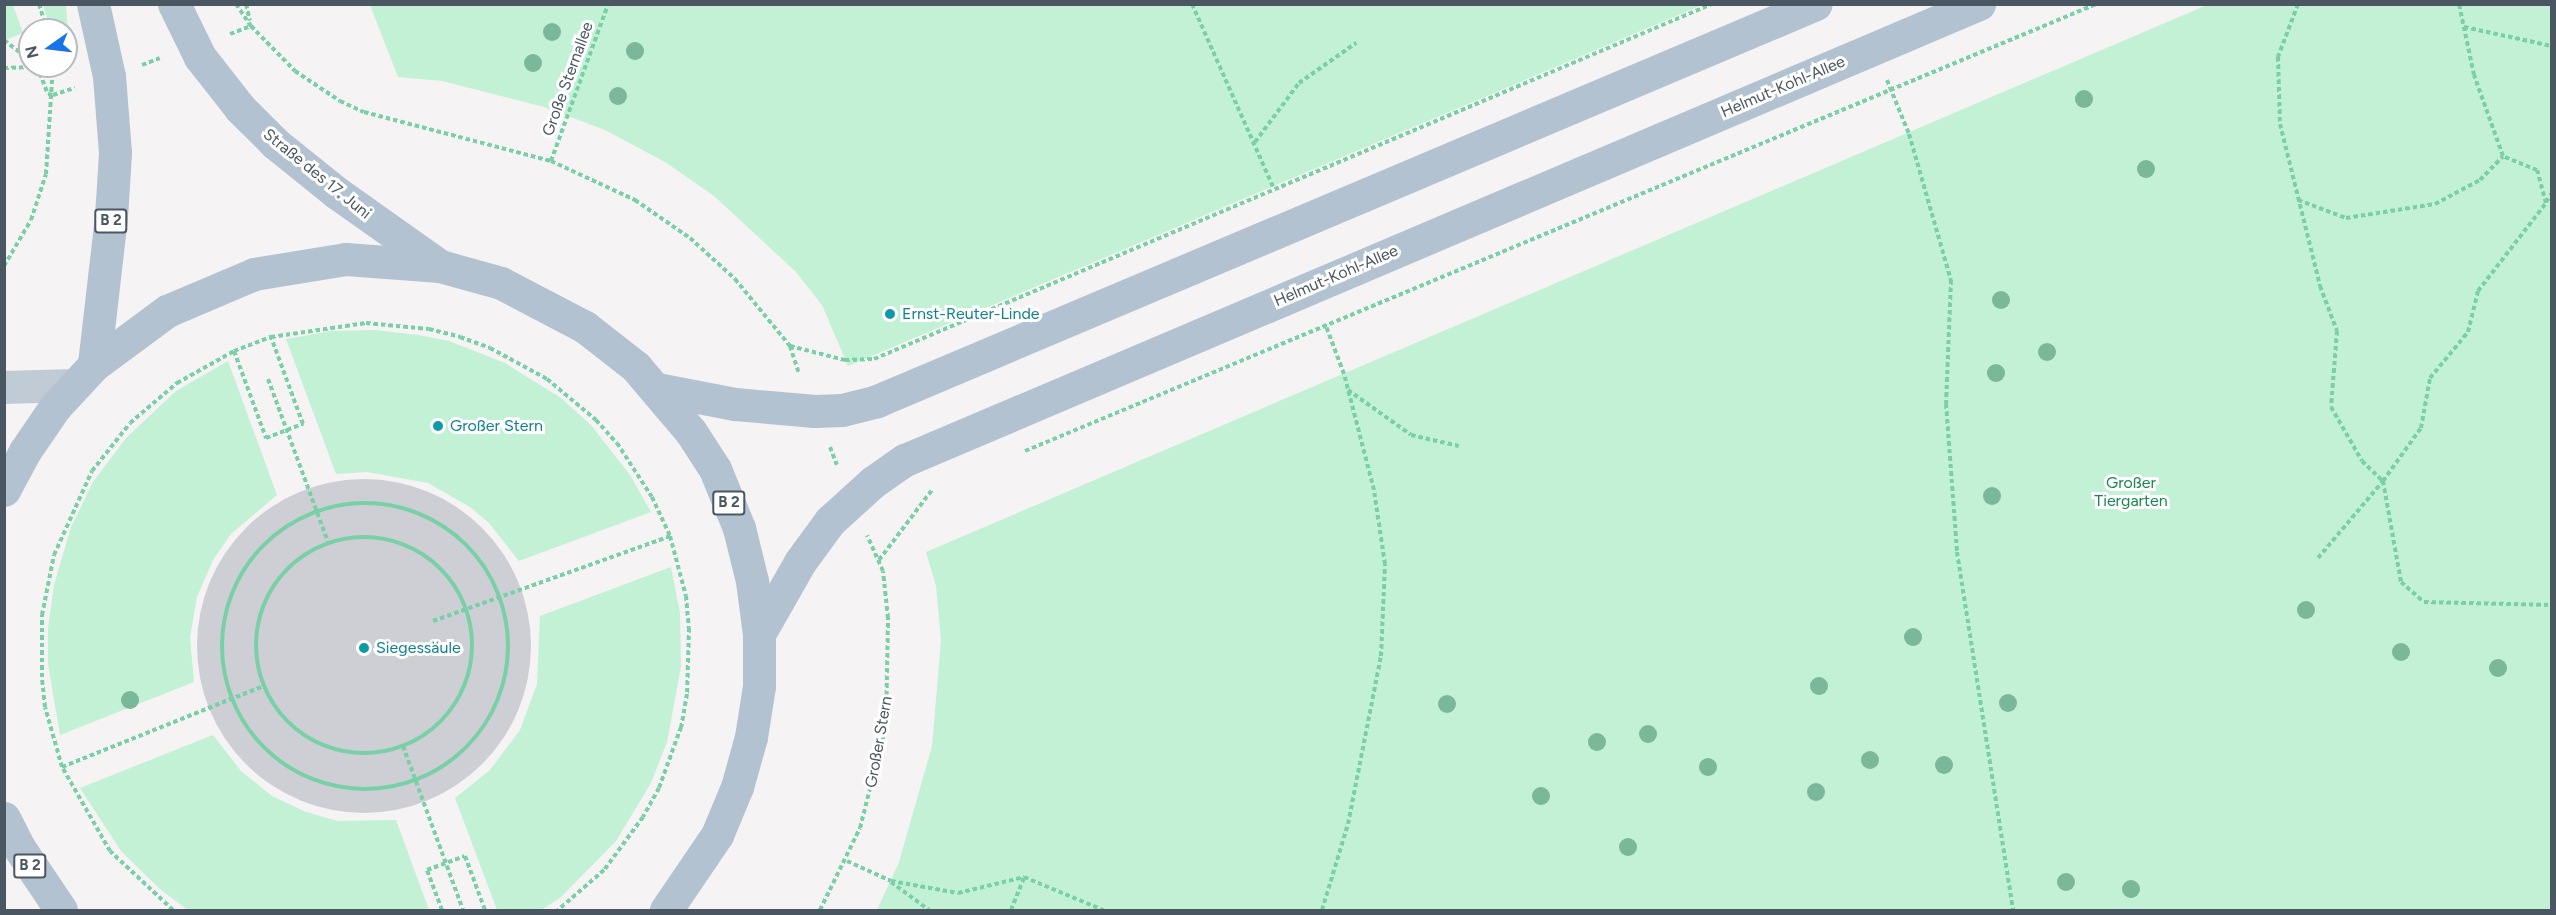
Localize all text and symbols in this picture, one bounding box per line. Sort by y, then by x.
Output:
north arrow [18,18,78,78]
street label: Große Sternallee [538,19,598,139]
text: N [21,44,43,60]
street label: Helmut-Kohl-Allee [1718,52,1848,122]
street label: Straße des 17. Juni [259,125,375,223]
road number: B 2 [93,209,129,233]
street label: Helmut-Kohl-Allee [1271,241,1401,311]
place label: Ernst-Reuter-Linde [902,304,1040,324]
marker: Ernst-Reuter-Linde [883,307,897,321]
place label: Großer Stern [450,416,543,436]
marker: Großer Stern [431,419,445,433]
park label: Großer Tiergarten [2094,473,2168,511]
road number: B 2 [711,491,747,515]
place label: Siegessäule [376,638,461,658]
marker: Siegessäule [357,641,371,655]
street label: Großer Stern [861,695,897,789]
road number: B 2 [12,854,48,878]

